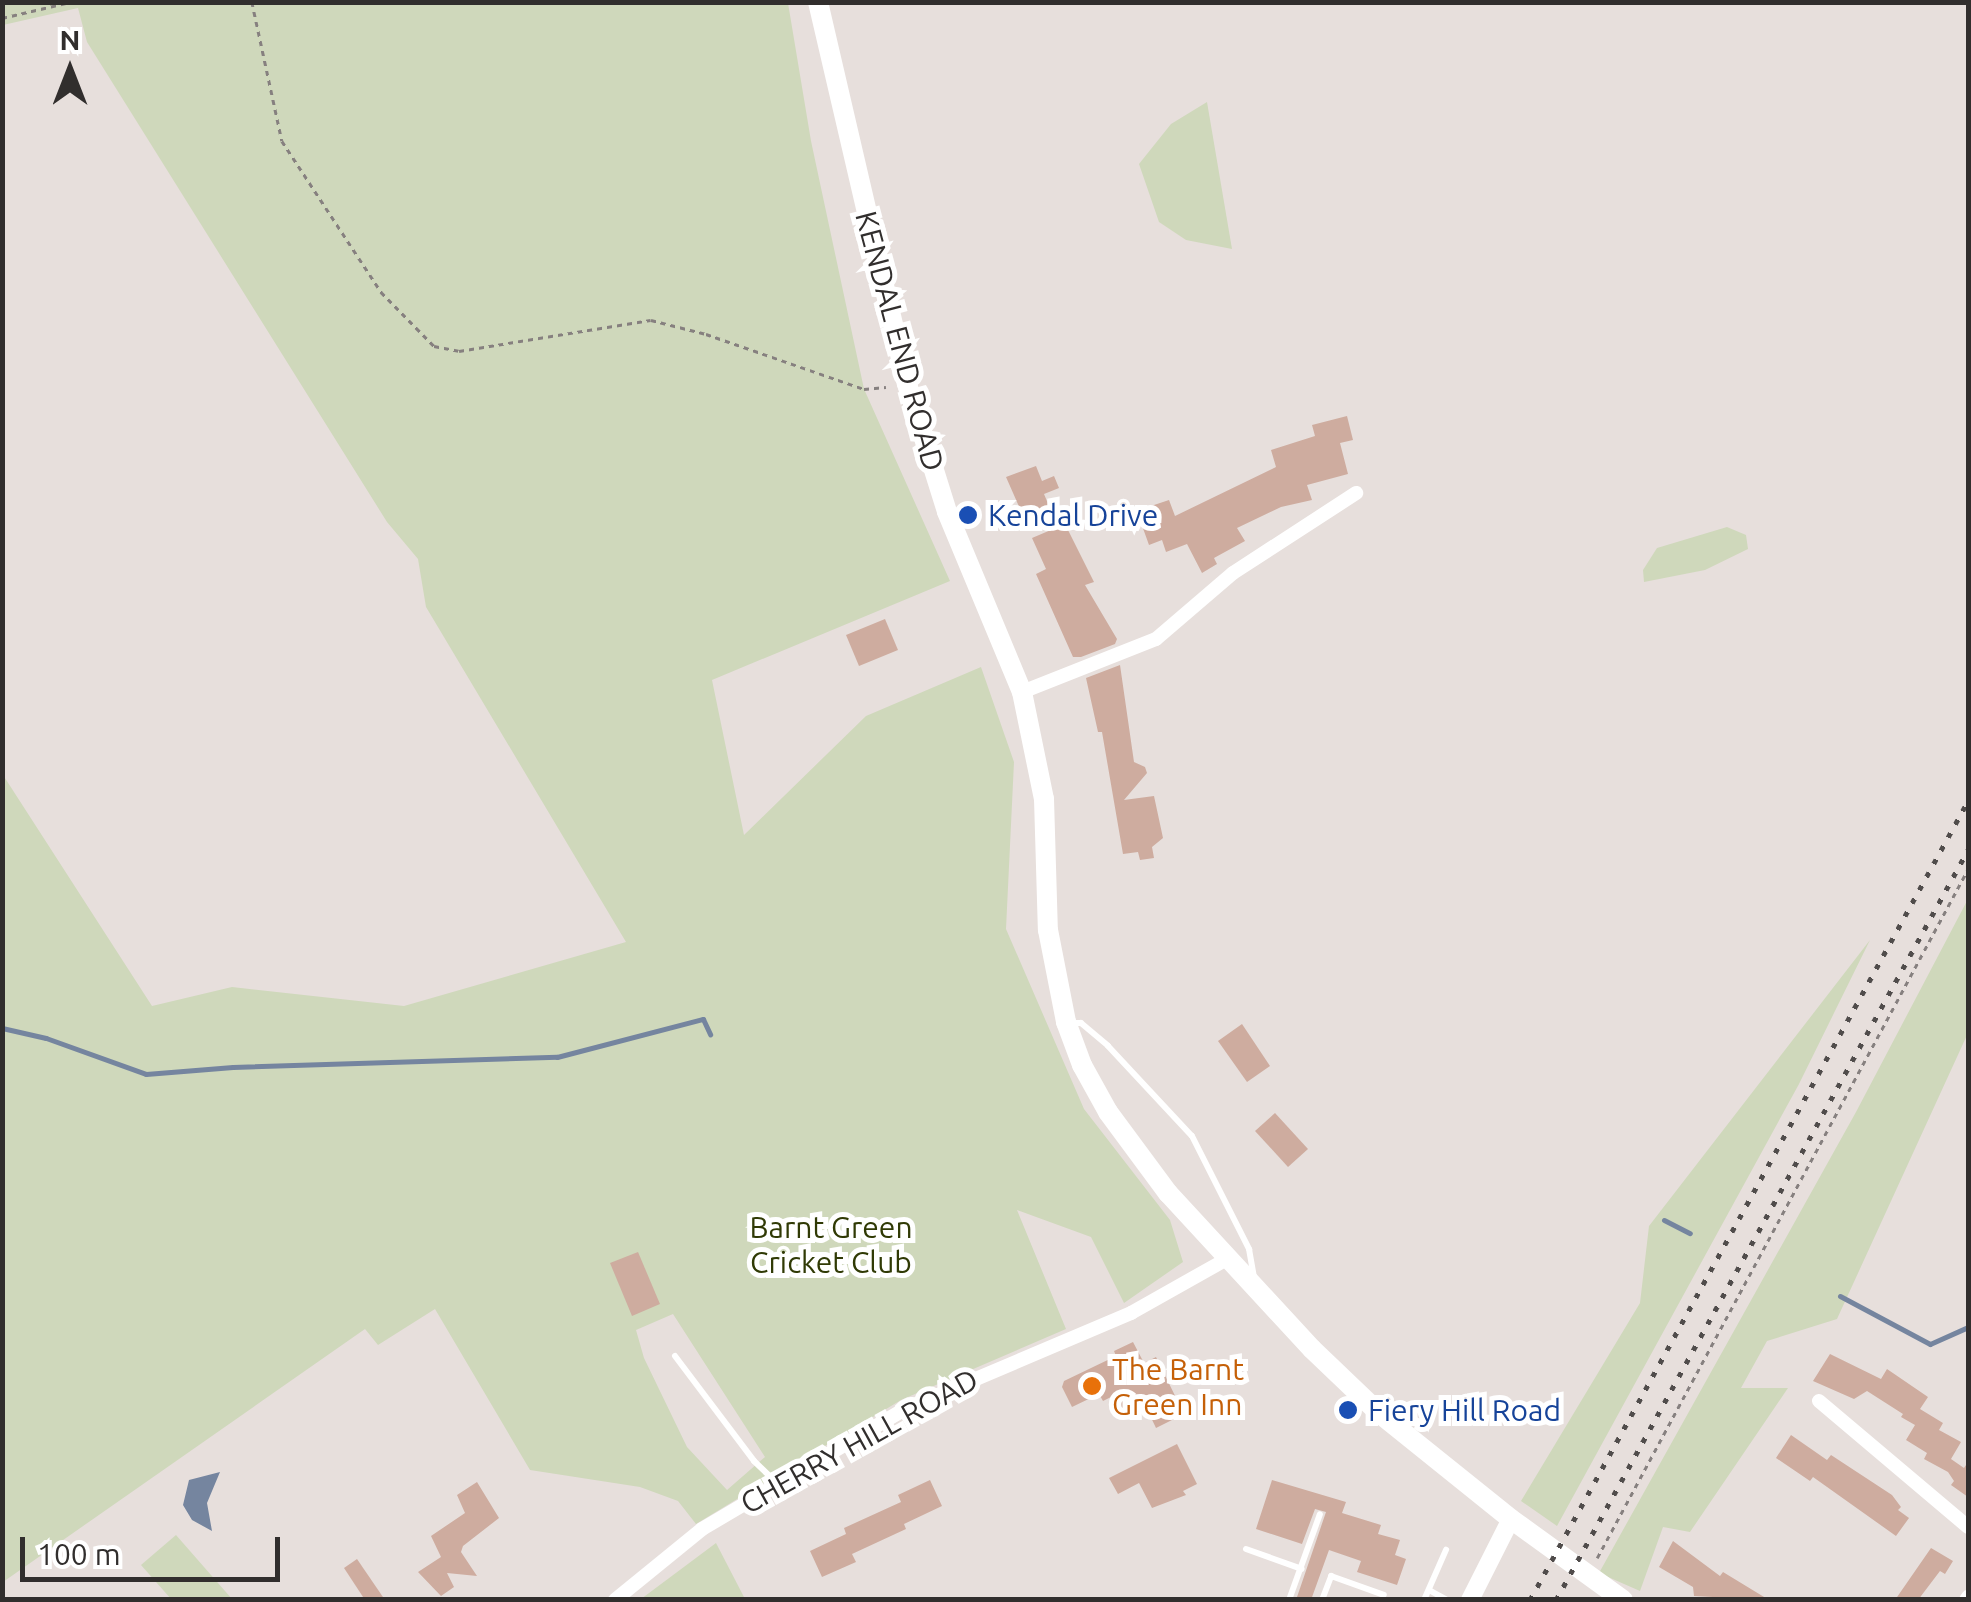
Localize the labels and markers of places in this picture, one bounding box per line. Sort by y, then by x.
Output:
place label: Kendal Drive [988,497,1158,533]
marker: Kendal Drive [957,504,979,526]
place label: The Barnt Green Inn [1112,1351,1244,1422]
marker: The Barnt Green Inn [1081,1375,1103,1397]
place label: Fiery Hill Road [1368,1392,1561,1428]
marker: Fiery Hill Road [1337,1399,1359,1421]

